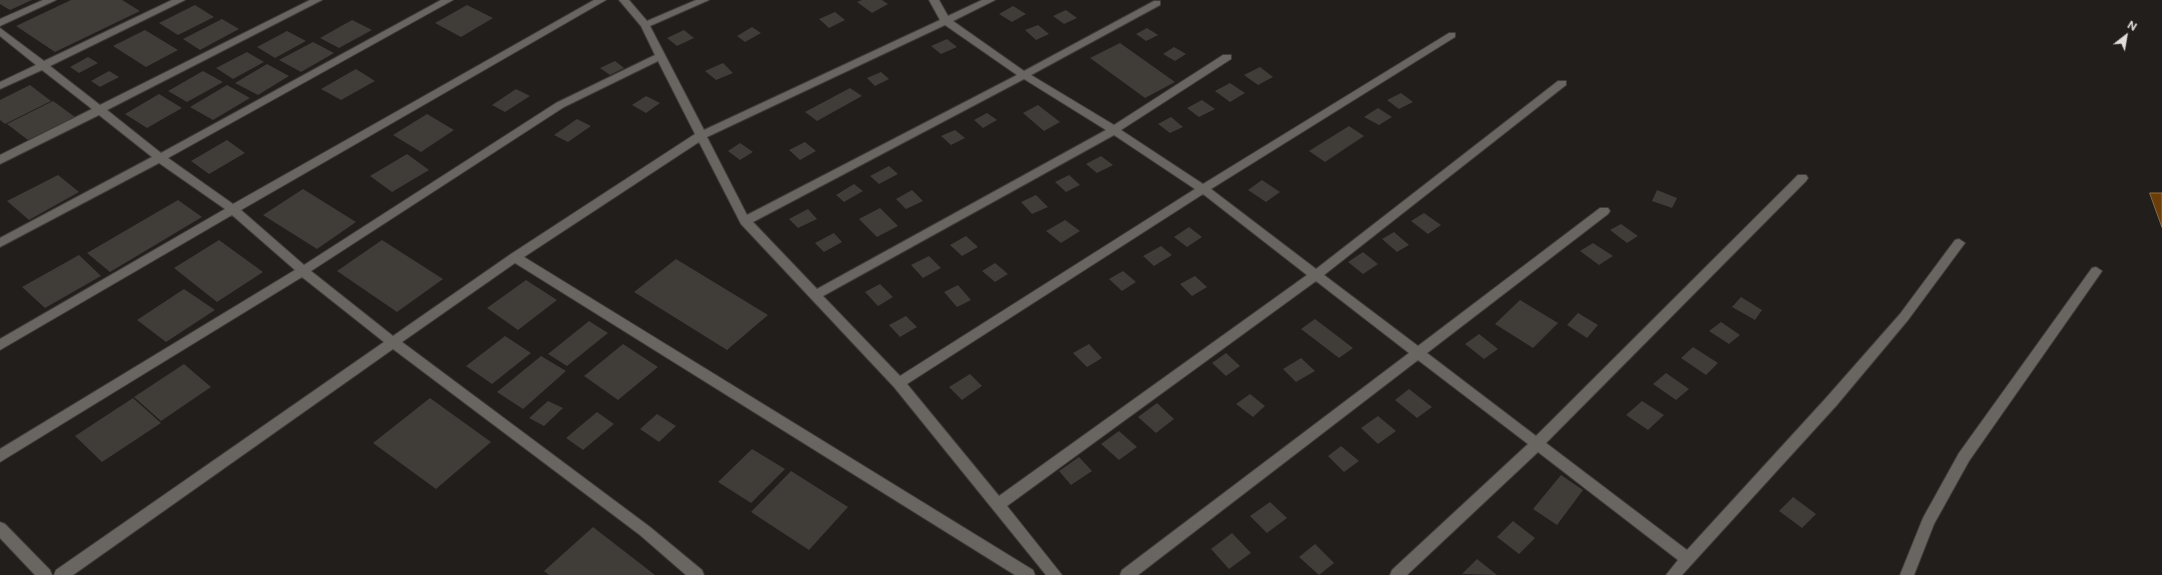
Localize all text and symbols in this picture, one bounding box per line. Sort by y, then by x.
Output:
north arrow [2106,16,2146,56]
text: N [2125,18,2139,33]

